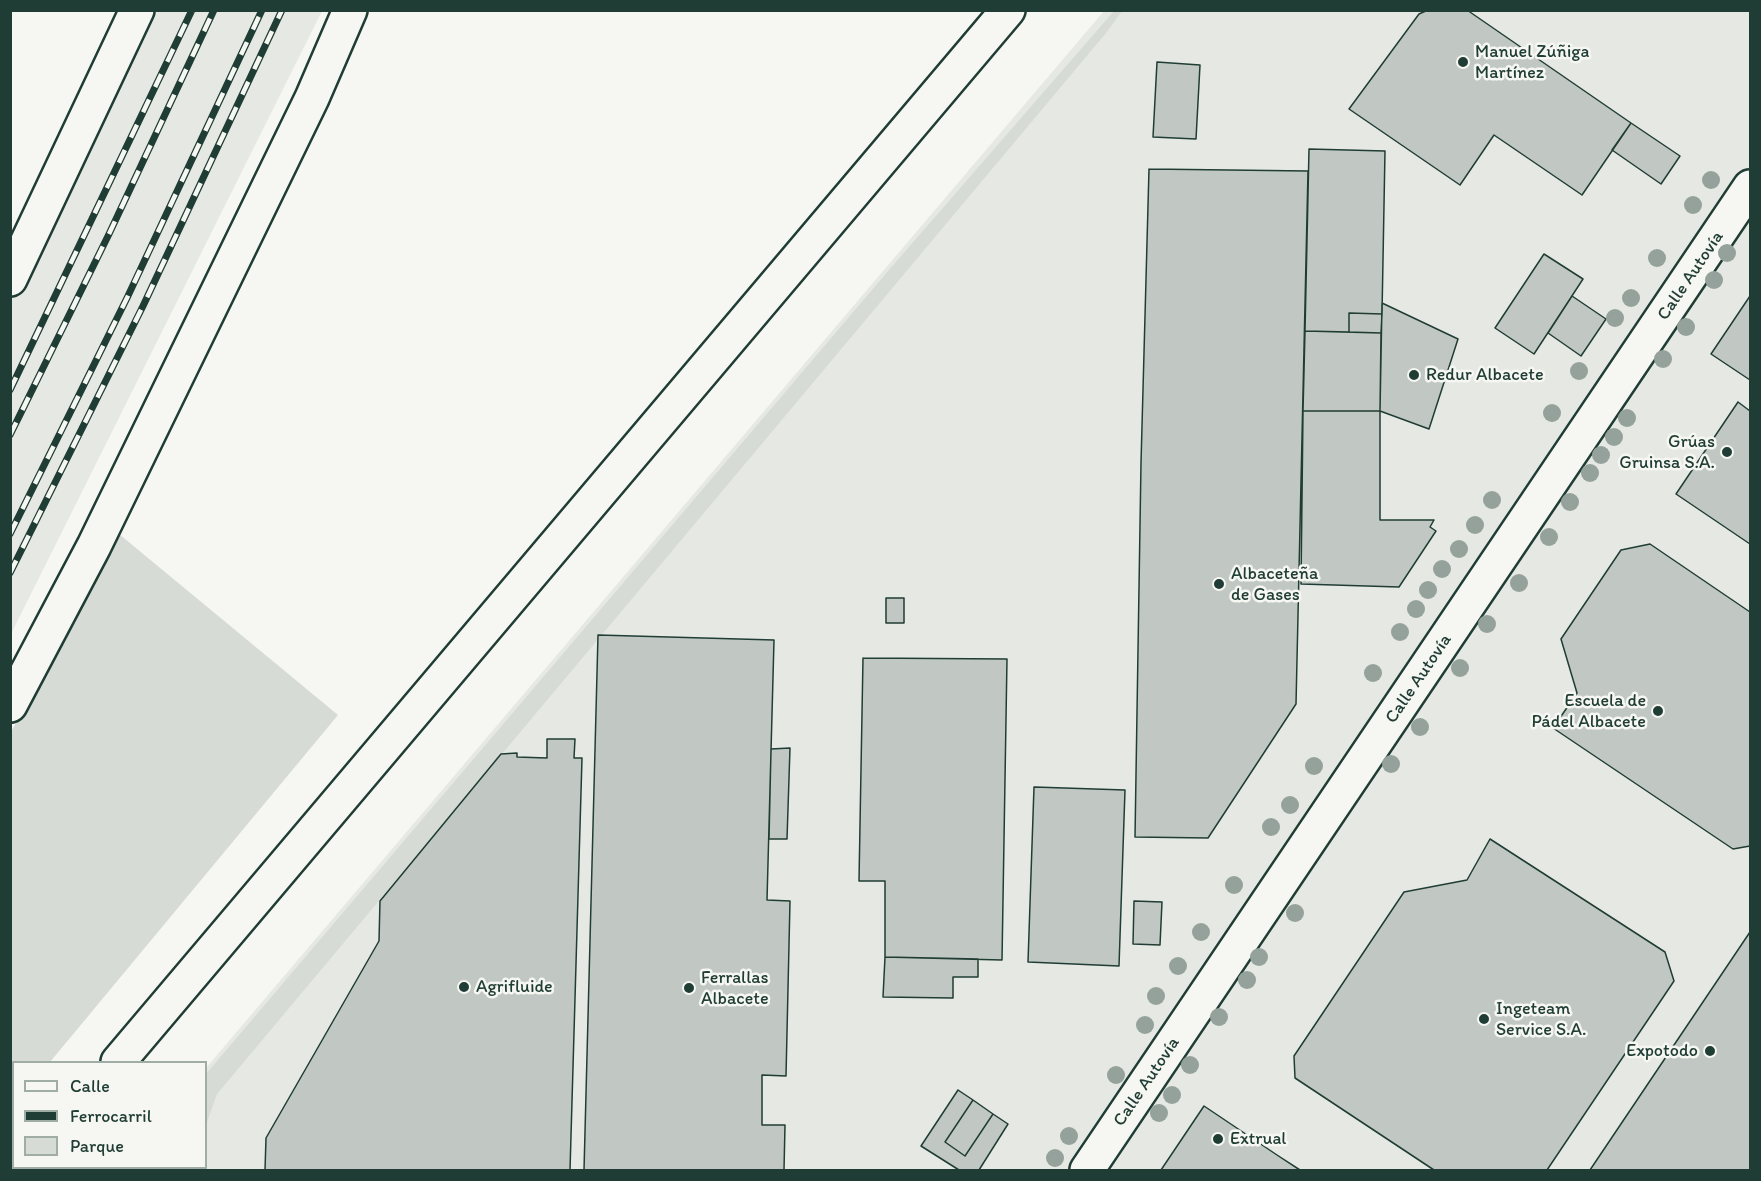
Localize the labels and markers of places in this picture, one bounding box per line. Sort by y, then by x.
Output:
place label: Manuel Zúñiga Martínez [1475,41,1589,84]
marker: Manuel Zúñiga Martínez [1456,55,1470,69]
place label: Redur Albacete [1426,364,1544,386]
marker: Redur Albacete [1407,368,1421,382]
place label: Grúas Gruinsa S.A. [1619,431,1715,474]
marker: Grúas Gruinsa S.A. [1720,445,1734,459]
place label: Albaceteña de Gases [1231,563,1318,606]
marker: Albaceteña de Gases [1212,577,1226,591]
place label: Escuela de Pádel Albacete [1532,690,1646,732]
marker: Escuela de Pádel Albacete [1651,704,1665,718]
place label: Ferrallas Albacete [701,967,769,1010]
place label: Agrifluide [476,976,553,998]
marker: Agrifluide [457,980,471,994]
marker: Ferrallas Albacete [682,981,696,995]
place label: Ingeteam Service S.A. [1496,998,1586,1040]
marker: Ingeteam Service S.A. [1477,1012,1491,1026]
place label: Expotodo [1626,1040,1698,1062]
marker: Expotodo [1703,1044,1717,1058]
place label: Extrual [1230,1128,1286,1150]
marker: Extrual [1211,1132,1225,1146]

